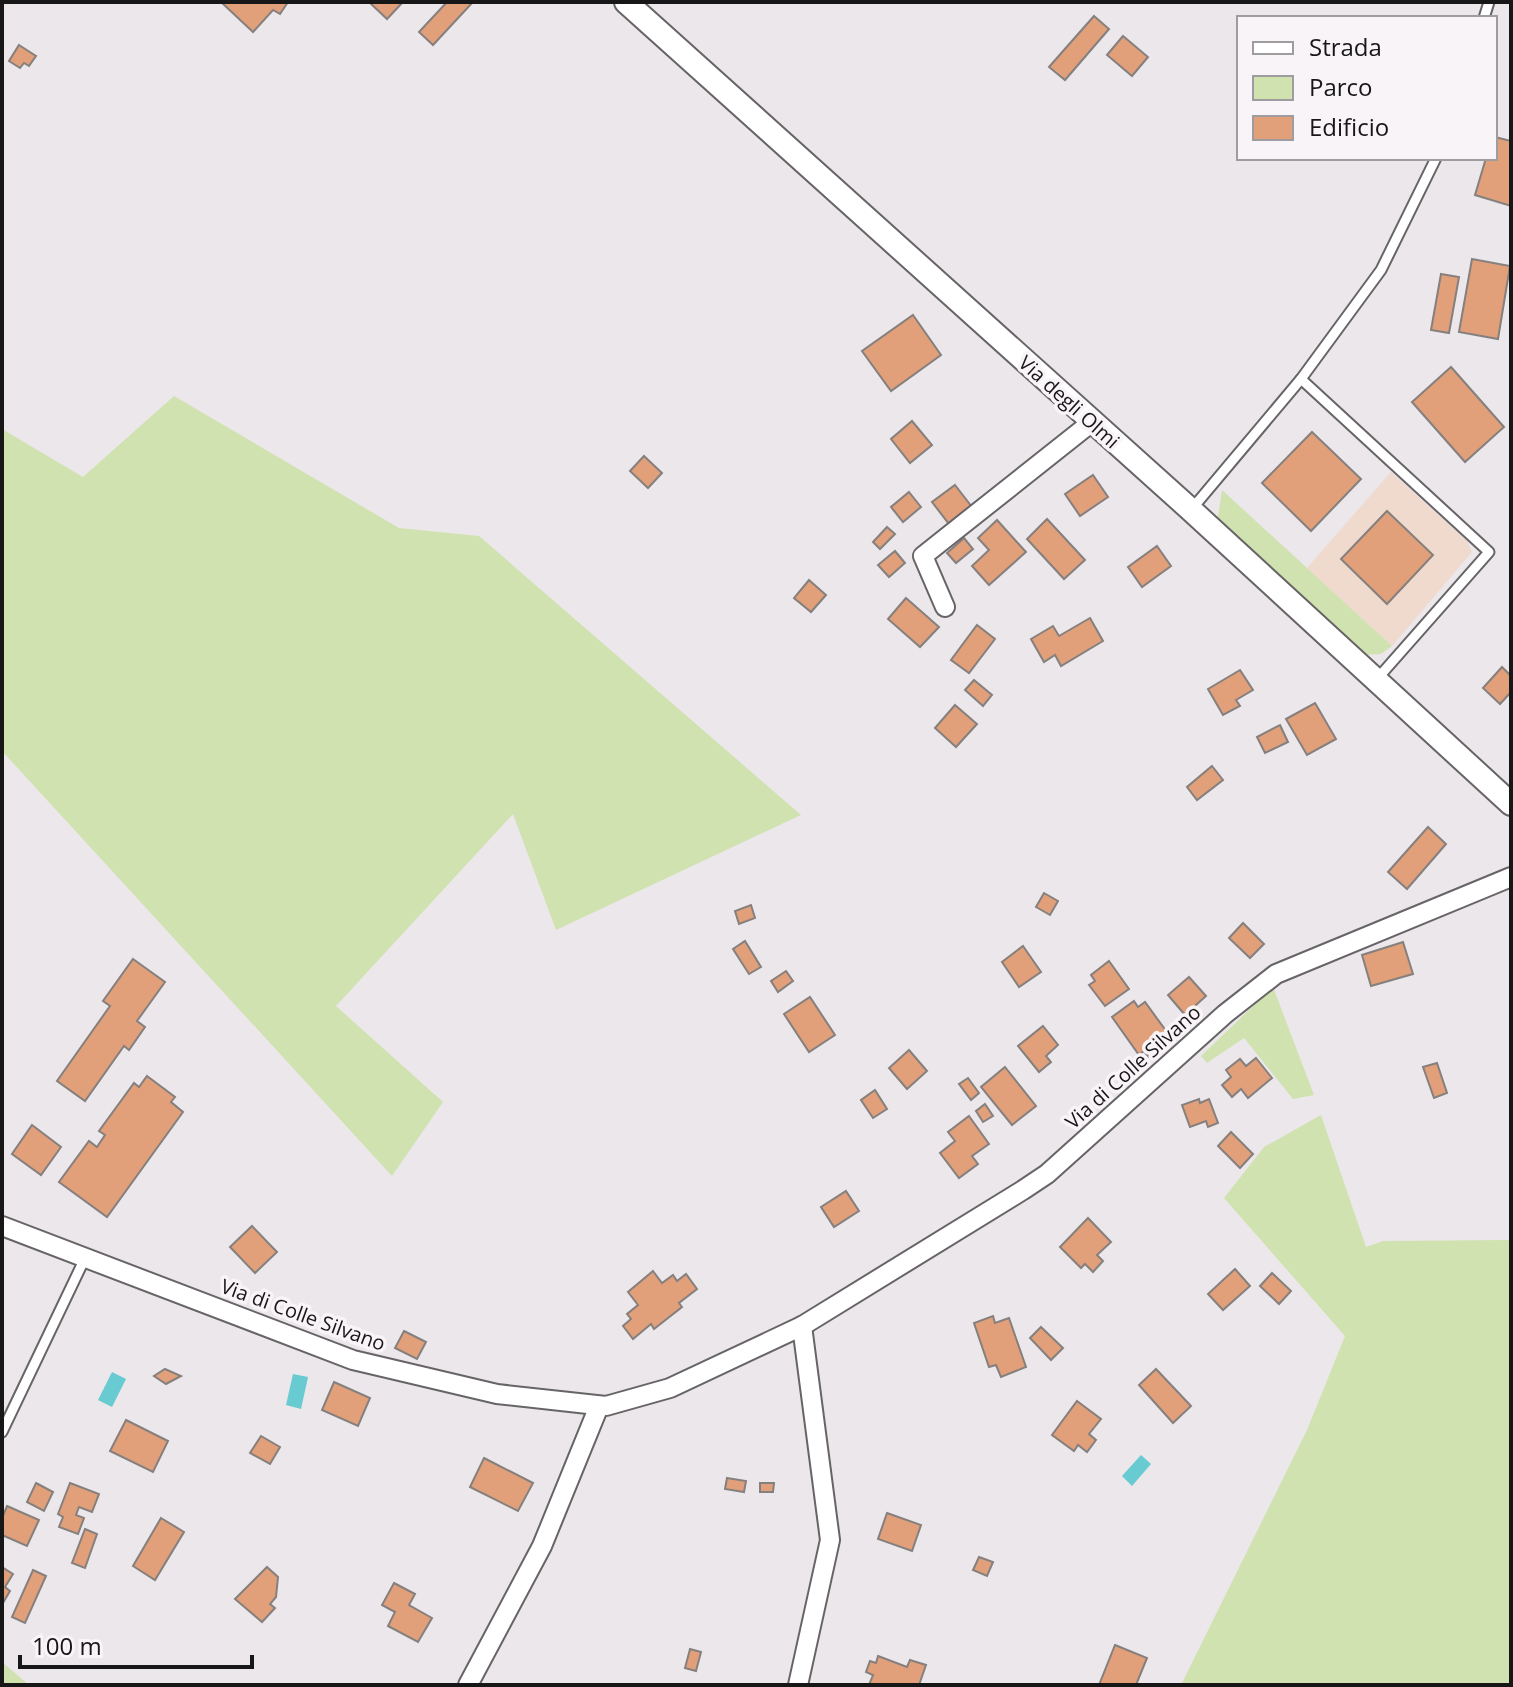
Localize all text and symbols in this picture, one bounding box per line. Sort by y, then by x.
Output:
legend [1237,16,1497,160]
text: Strada [1309,30,1382,63]
text: Parco [1309,70,1373,103]
text: Edificio [1309,110,1389,143]
street label: Via degli Olmi [1013,349,1126,454]
street label: Via di Colle Silvano [1059,999,1206,1135]
street label: Via di Colle Silvano [217,1272,389,1357]
scale bar [20,1619,252,1669]
text: 100 m [32,1629,102,1662]

